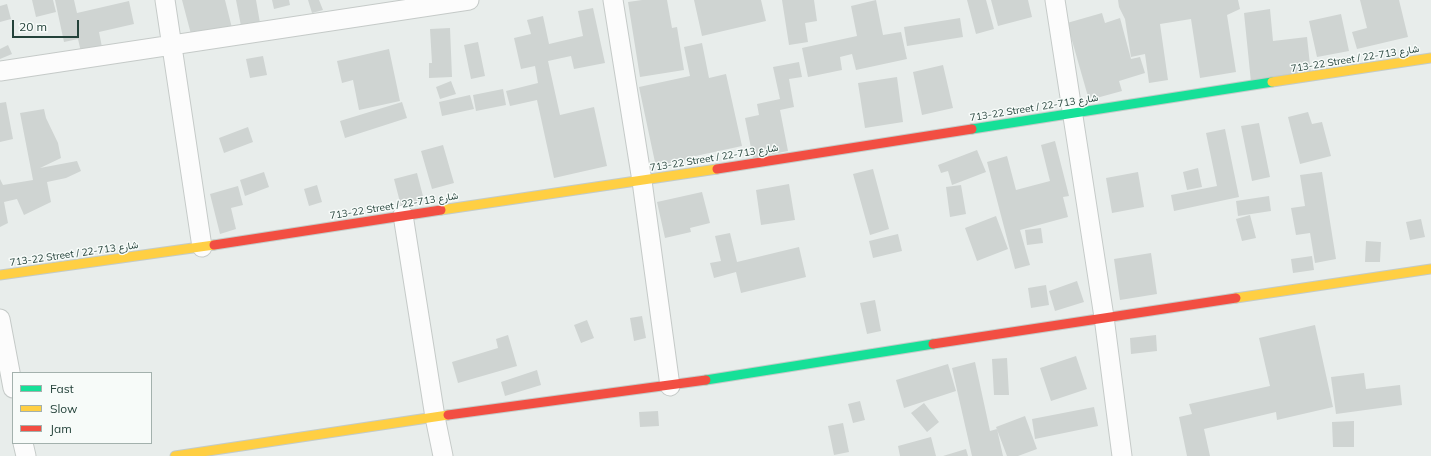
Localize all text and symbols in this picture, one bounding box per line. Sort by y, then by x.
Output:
scale bar [14,12,81,38]
text: 20 m [19,19,47,34]
street label: 713-22 Street / شارع 713-22 [1290,43,1420,75]
street label: 713-22 Street / شارع 713-22 [969,92,1099,124]
street label: 713-22 Street / شارع 713-22 [649,142,779,174]
street label: 713-22 Street / شارع 713-22 [329,190,459,222]
street label: 713-22 Street / شارع 713-22 [9,239,139,269]
legend [12,372,152,444]
text: Fast [50,381,74,396]
text: Slow [50,401,78,416]
text: Jam [50,421,72,436]

